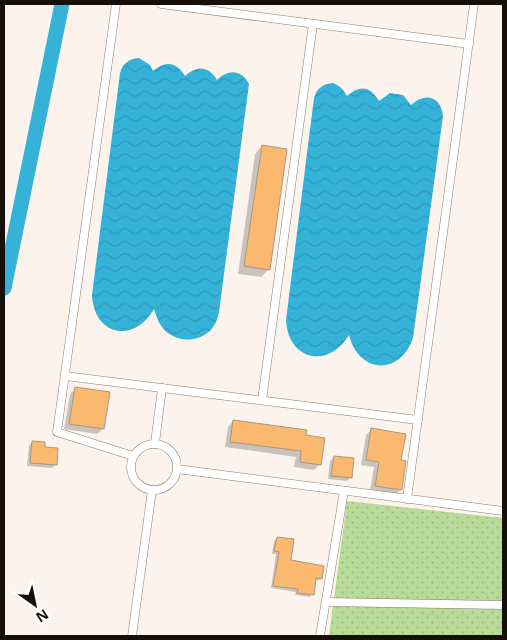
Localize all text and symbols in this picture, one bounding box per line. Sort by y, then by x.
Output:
north arrow [10,580,60,630]
text: N [32,605,52,627]

